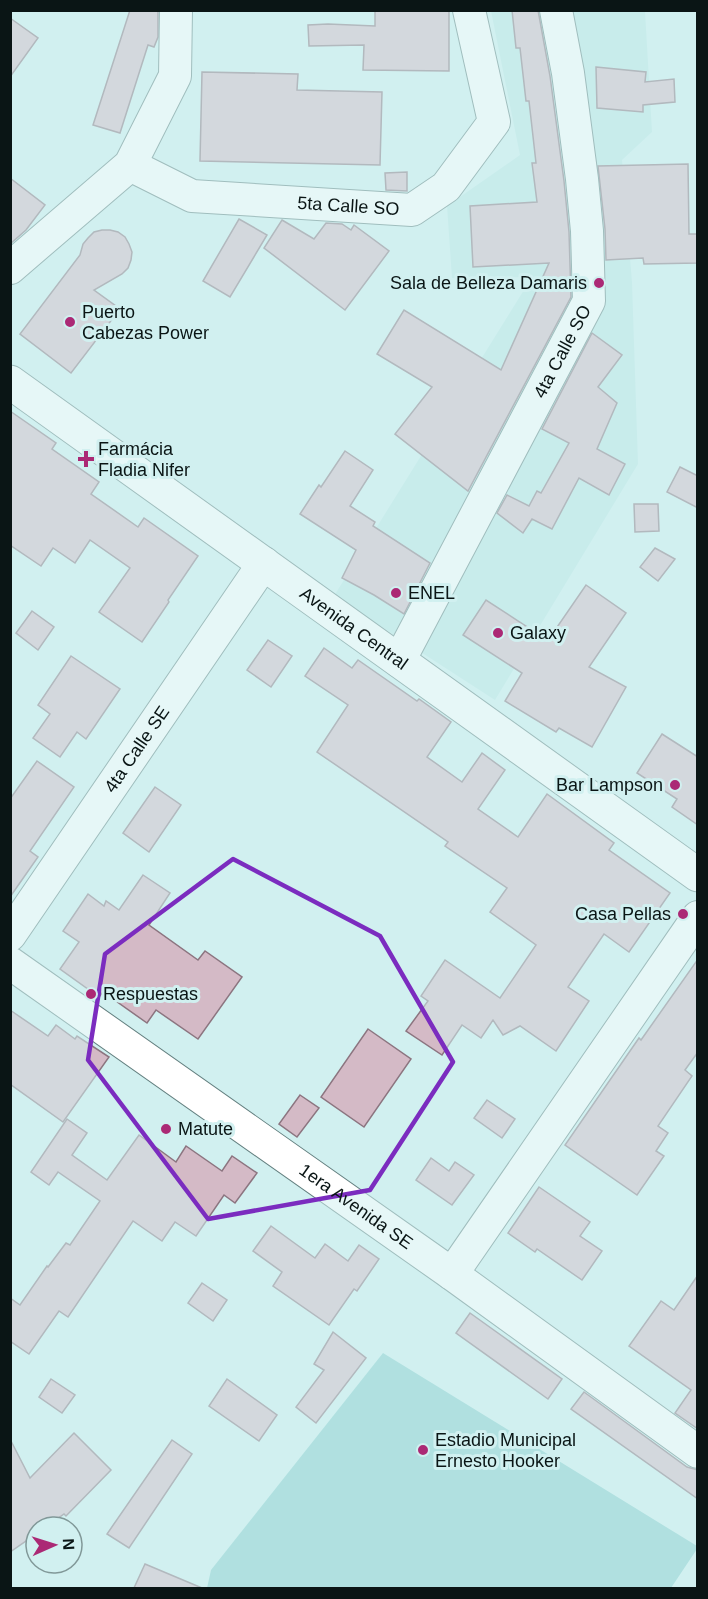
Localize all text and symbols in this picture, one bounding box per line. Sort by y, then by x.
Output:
street label: 5ta Calle SO [297,193,400,219]
place label: Sala de Belleza Damaris [390,273,587,293]
marker: Sala de Belleza Damaris [592,276,606,290]
place label: Puerto Cabezas Power [82,302,209,343]
street label: 4ta Calle SO [530,302,595,401]
marker: Puerto Cabezas Power [63,315,77,329]
place label: Farmácia Fladia Nifer [98,439,190,480]
marker: Farmácia Fladia Nifer [79,452,93,466]
street label: Avenida Central [296,583,412,674]
place label: ENEL [408,583,455,603]
marker: ENEL [389,586,403,600]
place label: Galaxy [510,623,566,643]
marker: Galaxy [491,626,505,640]
street label: 4ta Calle SE [100,702,173,796]
place label: Bar Lampson [556,775,663,795]
marker: Bar Lampson [668,778,682,792]
place label: Casa Pellas [575,904,671,924]
marker: Casa Pellas [676,907,690,921]
place label: Respuestas [103,984,198,1004]
marker: Respuestas [84,987,98,1001]
place label: Matute [178,1119,233,1139]
marker: Matute [159,1122,173,1136]
street label: 1era Avenida SE [295,1160,416,1253]
place label: Estadio Municipal Ernesto Hooker [435,1430,576,1471]
marker: Estadio Municipal Ernesto Hooker [416,1443,430,1457]
north arrow [24,1515,84,1575]
text: N [60,1538,77,1550]

